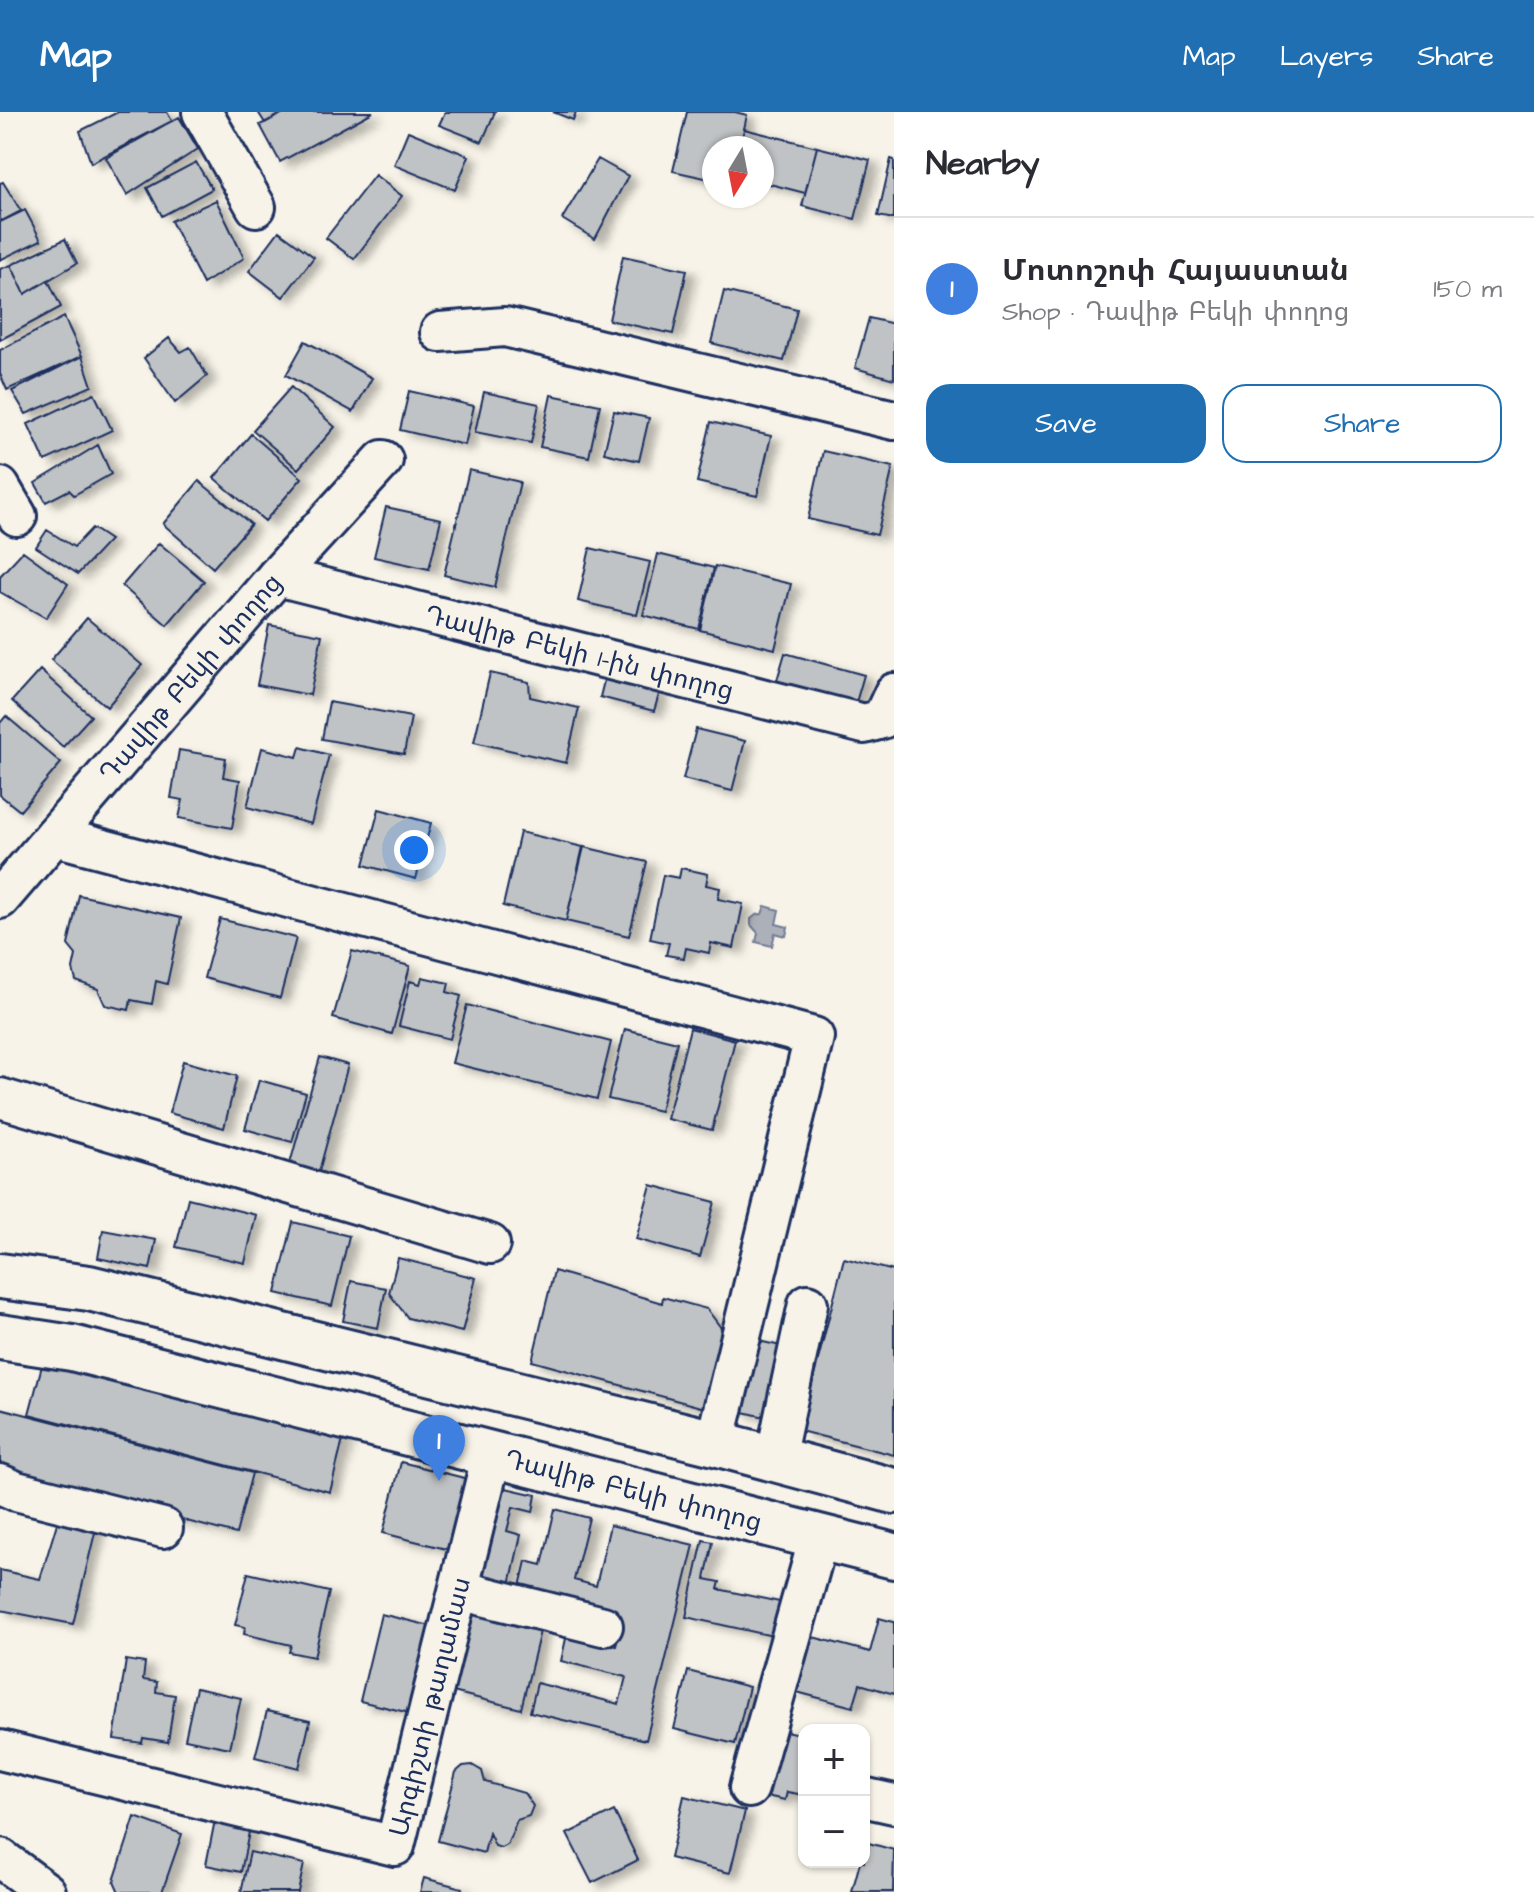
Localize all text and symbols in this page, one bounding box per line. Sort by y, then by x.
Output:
text: Map [40,30,112,82]
text: Map [1183,37,1236,76]
text: Layers [1280,37,1373,76]
text: Share [1417,37,1494,76]
north arrow [702,136,774,208]
text: Nearby [926,140,1040,188]
text: Մոտոշոփ Հայաստան [1002,250,1349,292]
text: 1 [950,271,954,307]
text: 150 m [1433,271,1502,307]
text: Shop · Դավիթ Բեկի փողոց [1002,294,1349,330]
button: Save [926,384,1206,463]
button: Share [1222,384,1502,463]
street label: Դավիթ Բեկի փողոց [91,566,291,790]
street label: Դավիթ Բեկի 1-ին փողոց [421,597,737,709]
your location [394,830,434,870]
pin: 1 [413,1415,465,1481]
street label: Դավիթ Բեկի փողոց [501,1441,766,1541]
street label: Արգիշտի թաղամաս [381,1573,480,1840]
map controls [798,1724,870,1868]
button: + [798,1724,870,1796]
button: − [798,1796,870,1868]

